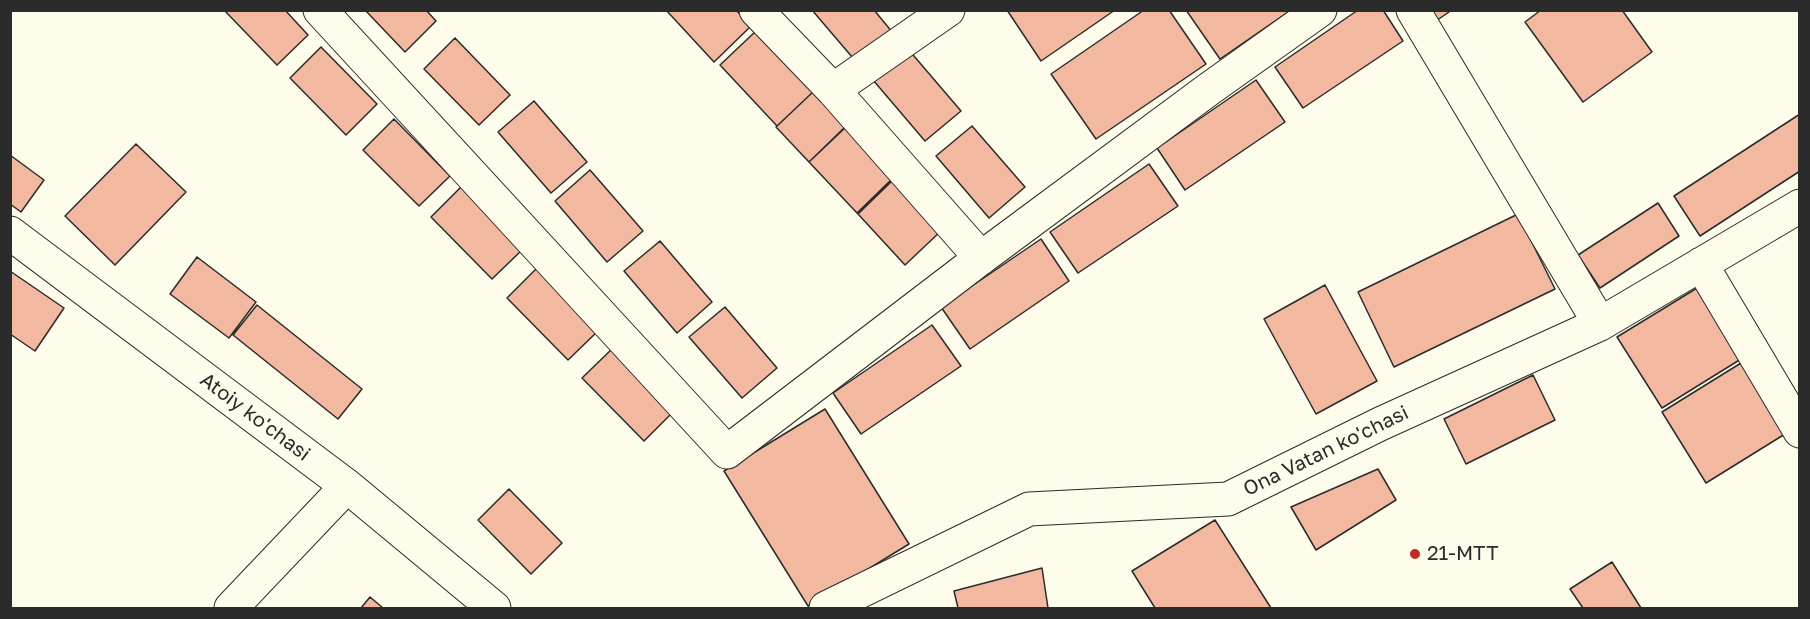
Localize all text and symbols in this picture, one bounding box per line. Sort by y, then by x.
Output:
street label: Atoiy ko'chasi [195,368,315,466]
street label: Ona Vatan ko'chasi [1240,401,1412,501]
place label: 21-MTT [1427,542,1499,566]
marker: 21-MTT [1408,547,1422,561]

